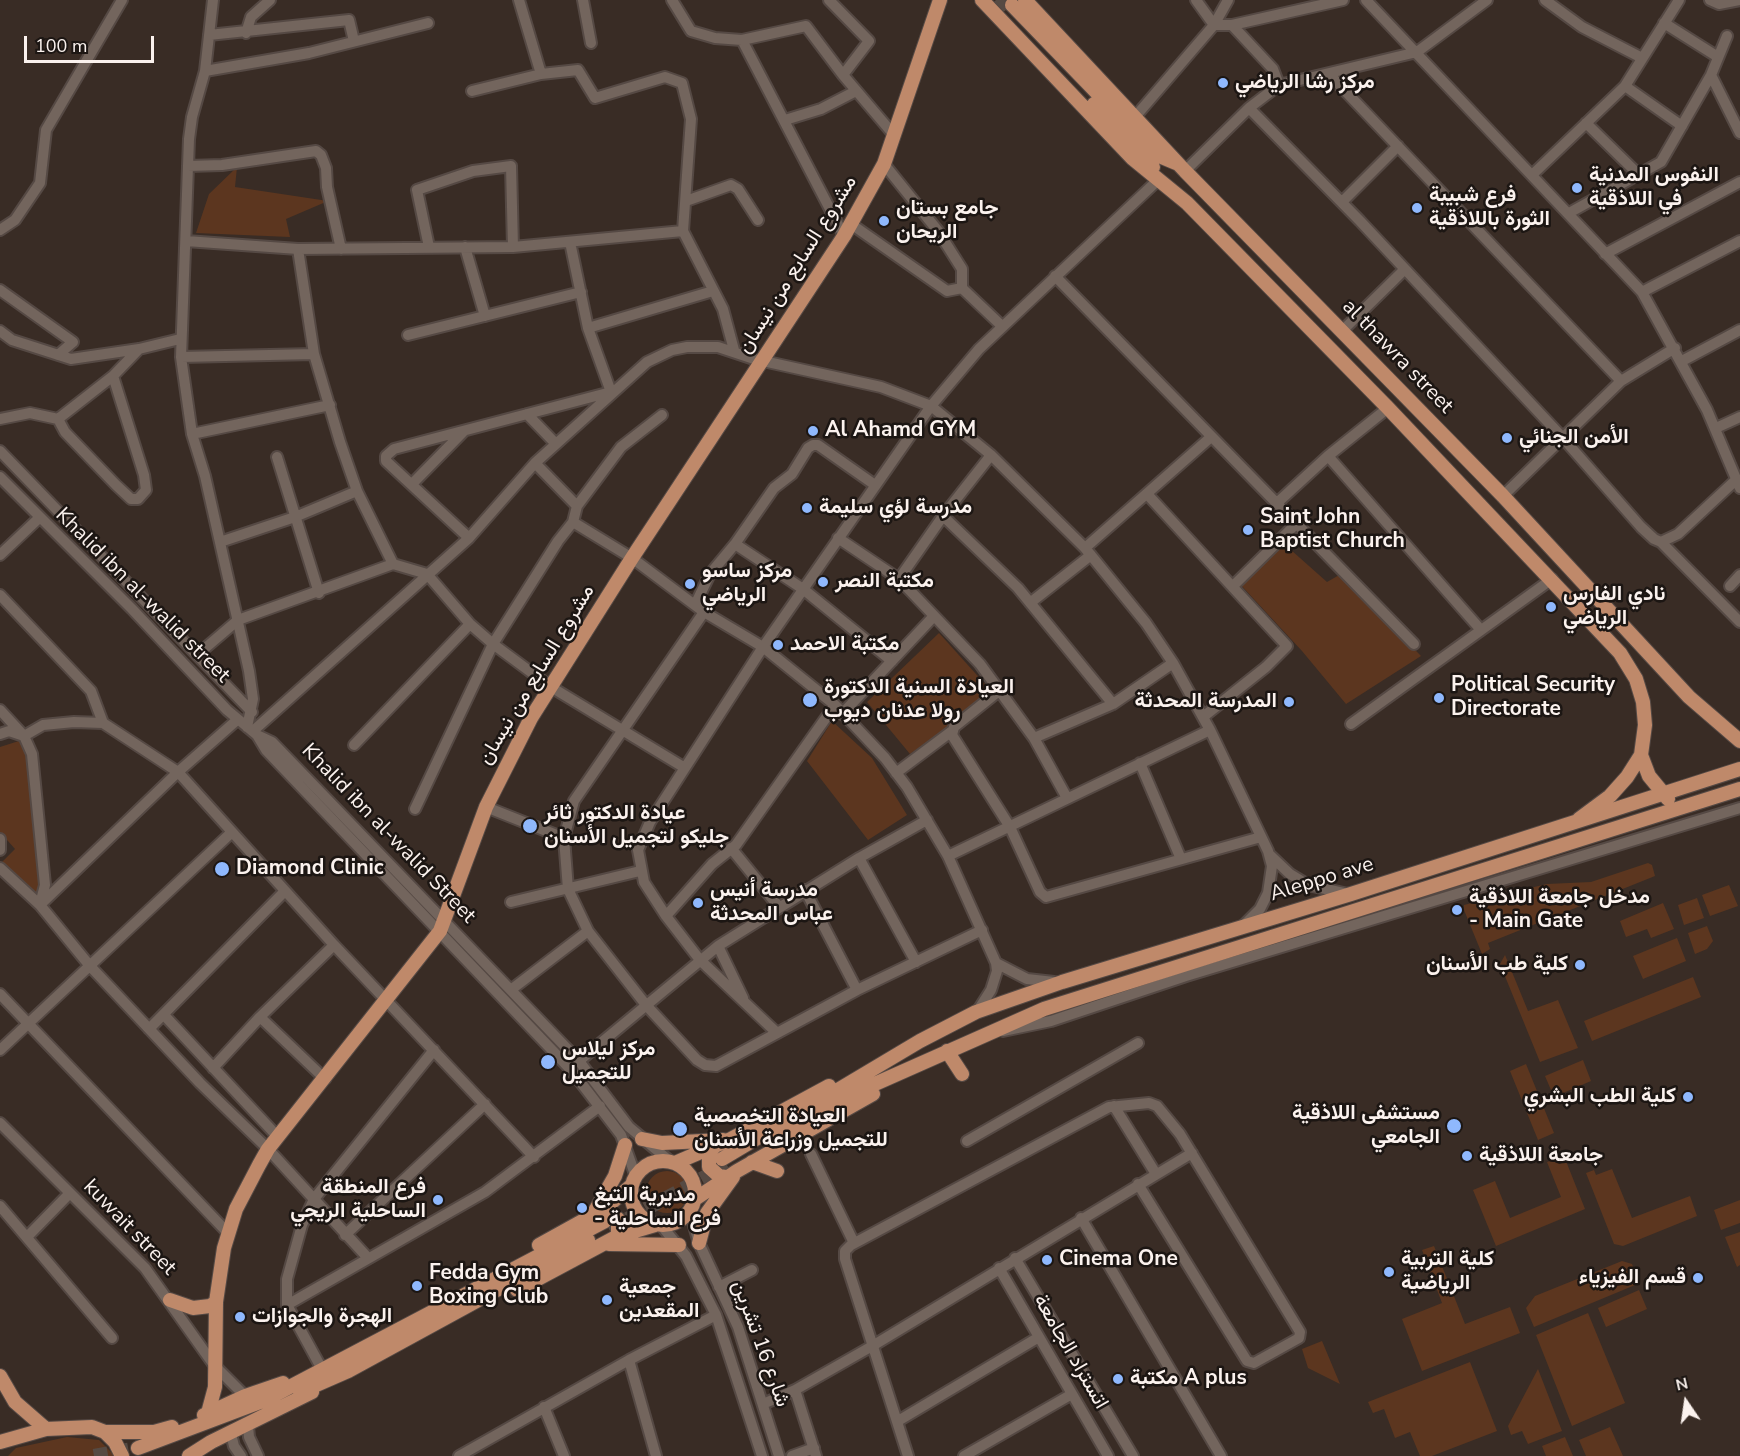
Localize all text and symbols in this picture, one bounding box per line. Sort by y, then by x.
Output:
scale bar [27,24,158,62]
text: 100 m [35,34,87,58]
place label: مركز رشا الرياضي [1235,70,1375,96]
marker: مركز رشا الرياضي [1216,76,1230,90]
place label: النفوس المدنية في اللاذقية [1589,163,1719,213]
street label: مشروع السابع من نيسان [733,171,863,359]
marker: النفوس المدنية في اللاذقية [1570,181,1584,195]
place label: فرع شبيبة الثورة باللاذقية [1429,183,1550,233]
place label: جامع بستان الريحان [896,196,998,246]
marker: فرع شبيبة الثورة باللاذقية [1410,201,1424,215]
marker: جامع بستان الريحان [877,214,891,228]
street label: al thawra street [1336,295,1458,419]
place label: Al Ahamd GYM [825,418,976,444]
marker: Al Ahamd GYM [806,424,820,438]
place label: الأمن الجنائي [1519,425,1629,451]
marker: الأمن الجنائي [1500,431,1514,445]
place label: مدرسة لؤي سليمة [819,495,972,521]
marker: مدرسة لؤي سليمة [800,501,814,515]
street label: Khalid ibn al-walid street [49,503,235,689]
place label: Saint John Baptist Church [1260,505,1405,555]
marker: Saint John Baptist Church [1241,523,1255,537]
place label: مركز ساسو الرياضي [702,559,792,609]
place label: مكتبة النصر [835,569,934,595]
marker: مكتبة النصر [816,575,830,589]
marker: مركز ساسو الرياضي [683,577,697,591]
street label: مشروع السابع من نيسان [473,580,601,770]
place label: نادي الفارس الرياضي [1563,582,1665,632]
marker: نادي الفارس الرياضي [1544,600,1558,614]
place label: مكتبة الاحمد [790,632,899,658]
marker: مكتبة الاحمد [771,638,785,652]
place label: Political Security Directorate [1451,673,1615,723]
place label: العيادة السنية الدكتورة رولا عدنان ديوب [824,675,1014,725]
place label: المدرسة المحدثة [1134,689,1277,715]
marker: العيادة السنية الدكتورة رولا عدنان ديوب [801,691,819,709]
marker: Political Security Directorate [1432,691,1446,705]
marker: المدرسة المحدثة [1282,695,1296,709]
street label: Khalid ibn al-walid Street [296,739,480,929]
place label: عيادة الدكتور ثائر جليكو لتجميل الأسنان [544,801,729,851]
marker: عيادة الدكتور ثائر جليكو لتجميل الأسنان [521,817,539,835]
street label: Aleppo ave [1267,852,1377,908]
place label: Diamond Clinic [236,856,384,882]
marker: Diamond Clinic [213,860,231,878]
place label: مدرسة أنيس عباس المحدثة [710,878,833,928]
place label: مدخل جامعة اللاذقية - Main Gate [1469,885,1650,935]
marker: مدرسة أنيس عباس المحدثة [691,896,705,910]
marker: مدخل جامعة اللاذقية - Main Gate [1450,903,1464,917]
place label: كلية طب الأسنان [1426,952,1568,978]
marker: كلية طب الأسنان [1573,958,1587,972]
place label: مركز ليلاس للتجميل [562,1037,655,1087]
marker: مركز ليلاس للتجميل [539,1053,557,1071]
place label: كلية الطب البشري [1524,1084,1676,1110]
marker: كلية الطب البشري [1681,1090,1695,1104]
place label: مستشفى اللاذقية الجامعي [1292,1101,1440,1151]
place label: العيادة التخصصية للتجميل وزراعة الأسنان [694,1104,888,1154]
marker: مستشفى اللاذقية الجامعي [1445,1117,1463,1135]
marker: العيادة التخصصية للتجميل وزراعة الأسنان [671,1120,689,1138]
place label: جامعة اللاذقية [1479,1143,1603,1169]
marker: جامعة اللاذقية [1460,1149,1474,1163]
street label: kuwait street [77,1175,181,1281]
place label: فرع المنطقة الساحلية الريجي [290,1175,426,1225]
place label: مديرية التبغ - فرع الساحلية [594,1183,721,1233]
marker: فرع المنطقة الساحلية الريجي [431,1193,445,1207]
marker: مديرية التبغ - فرع الساحلية [575,1201,589,1215]
place label: Cinema One [1059,1247,1178,1273]
place label: كلية التربية الرياضية [1401,1247,1494,1297]
marker: Cinema One [1040,1253,1054,1267]
place label: Fedda Gym Boxing Club [429,1261,548,1311]
marker: كلية التربية الرياضية [1382,1265,1396,1279]
place label: قسم الفيزياء [1579,1265,1686,1291]
marker: قسم الفيزياء [1691,1271,1705,1285]
place label: جمعية المقعدين [619,1275,699,1325]
street label: شارع 16 تشرين [725,1277,795,1411]
marker: Fedda Gym Boxing Club [410,1279,424,1293]
street label: اتستراد الجامعة [1027,1290,1113,1414]
marker: جمعية المقعدين [600,1293,614,1307]
place label: الهجرة والجوازات [252,1304,392,1330]
marker: الهجرة والجوازات [233,1310,247,1324]
place label: مكتبة A plus [1130,1366,1247,1392]
marker: مكتبة A plus [1111,1372,1125,1386]
north arrow [1656,1372,1716,1432]
text: N [1674,1372,1690,1397]

